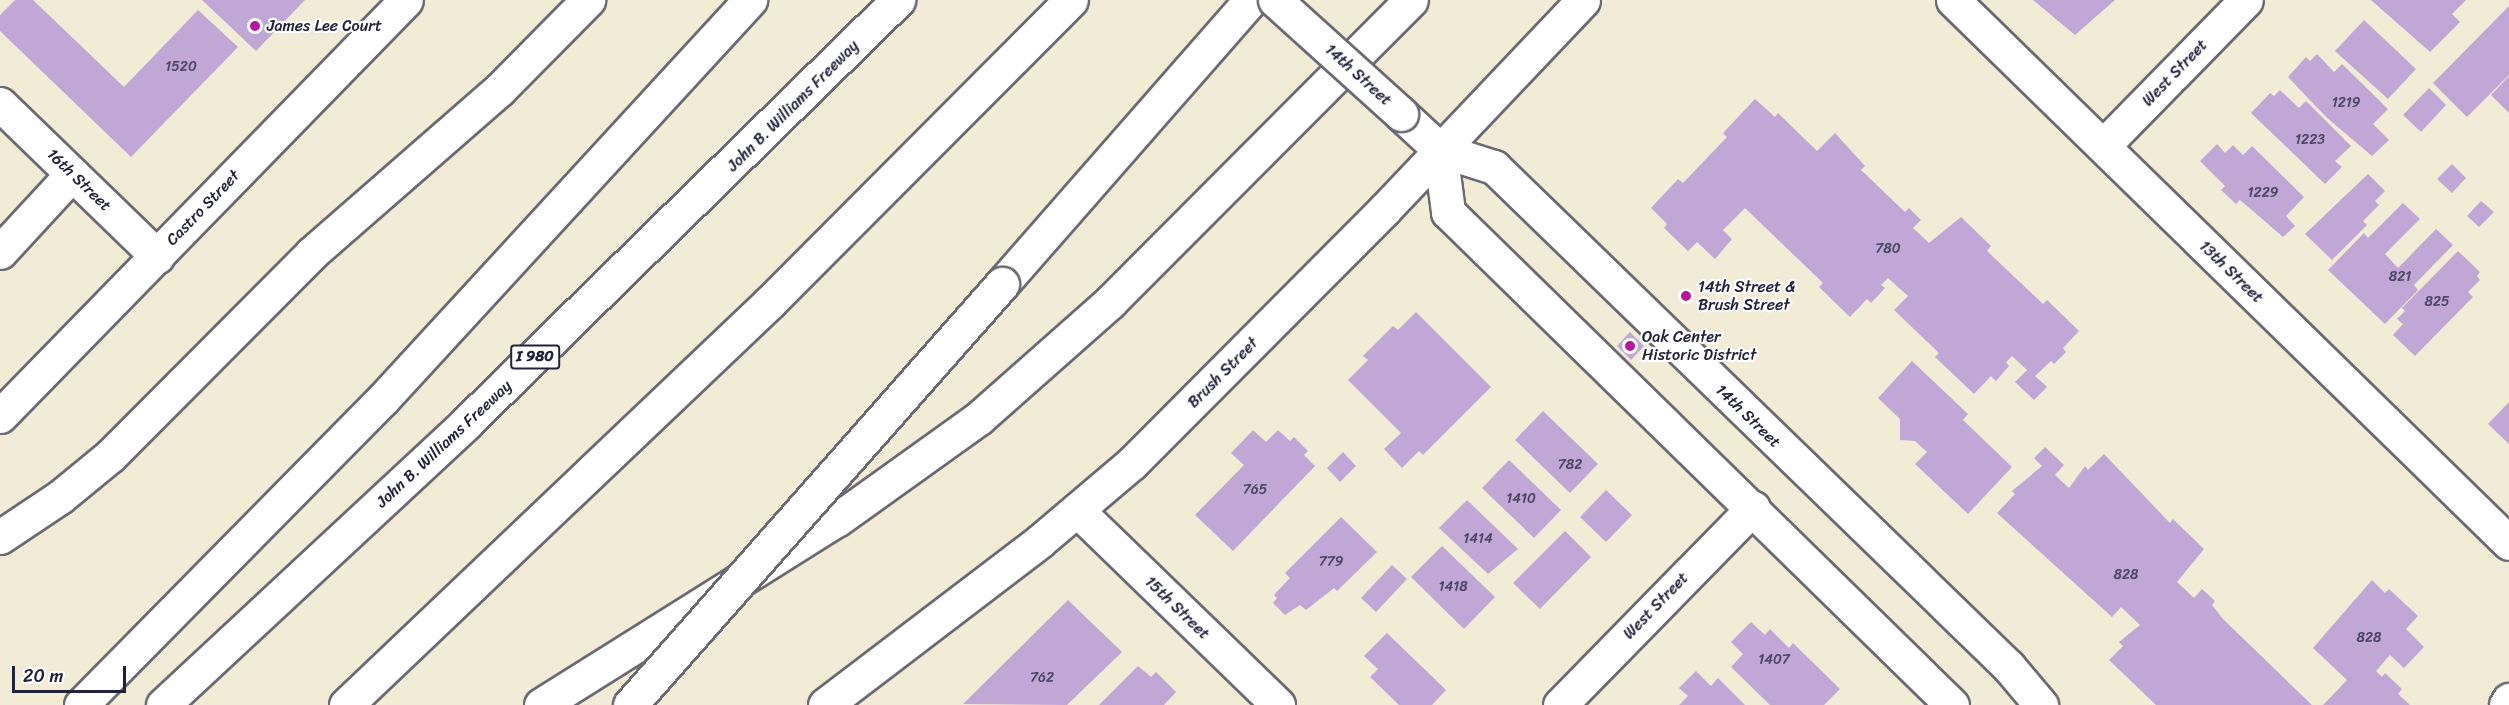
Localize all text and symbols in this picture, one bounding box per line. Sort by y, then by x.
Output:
place label: James Lee Court [267,16,383,36]
marker: James Lee Court [248,19,262,33]
street label: West Street [2138,36,2212,110]
street label: John B. Williams Freeway [724,37,862,175]
street label: 14th Street [1321,40,1395,110]
house number: 1520 [165,59,197,75]
house number: 1219 [2332,95,2360,111]
house number: 1223 [2295,132,2325,148]
street label: 16th Street [43,145,115,215]
street label: Castro Street [162,166,244,250]
house number: 1229 [2248,185,2278,201]
street label: 13th Street [2195,237,2267,307]
house number: 780 [1875,241,1901,257]
house number: 821 [2389,269,2411,285]
place label: 14th Street & Brush Street [1698,277,1795,315]
marker: 14th Street & Brush Street [1679,289,1693,303]
house number: 825 [2424,294,2450,310]
place label: Oak Center Historic District [1642,327,1758,365]
street label: Brush Street [1184,334,1262,412]
marker: Oak Center Historic District [1623,339,1637,353]
road number: I 980 [510,345,560,369]
street label: John B. Williams Freeway [373,377,515,511]
street label: 14th Street [1712,380,1784,452]
house number: 782 [1558,457,1582,473]
house number: 765 [1243,482,1267,498]
house number: 1410 [1506,491,1536,507]
house number: 1414 [1463,531,1493,547]
house number: 779 [1319,554,1343,570]
house number: 828 [2114,567,2138,583]
street label: West Street [1619,569,1693,643]
street label: 15th Street [1141,572,1213,644]
house number: 1418 [1438,579,1468,595]
house number: 828 [2357,630,2381,646]
house number: 1407 [1758,652,1790,668]
scale bar [15,654,129,692]
text: 20 m [23,660,63,692]
house number: 762 [1030,670,1054,686]

